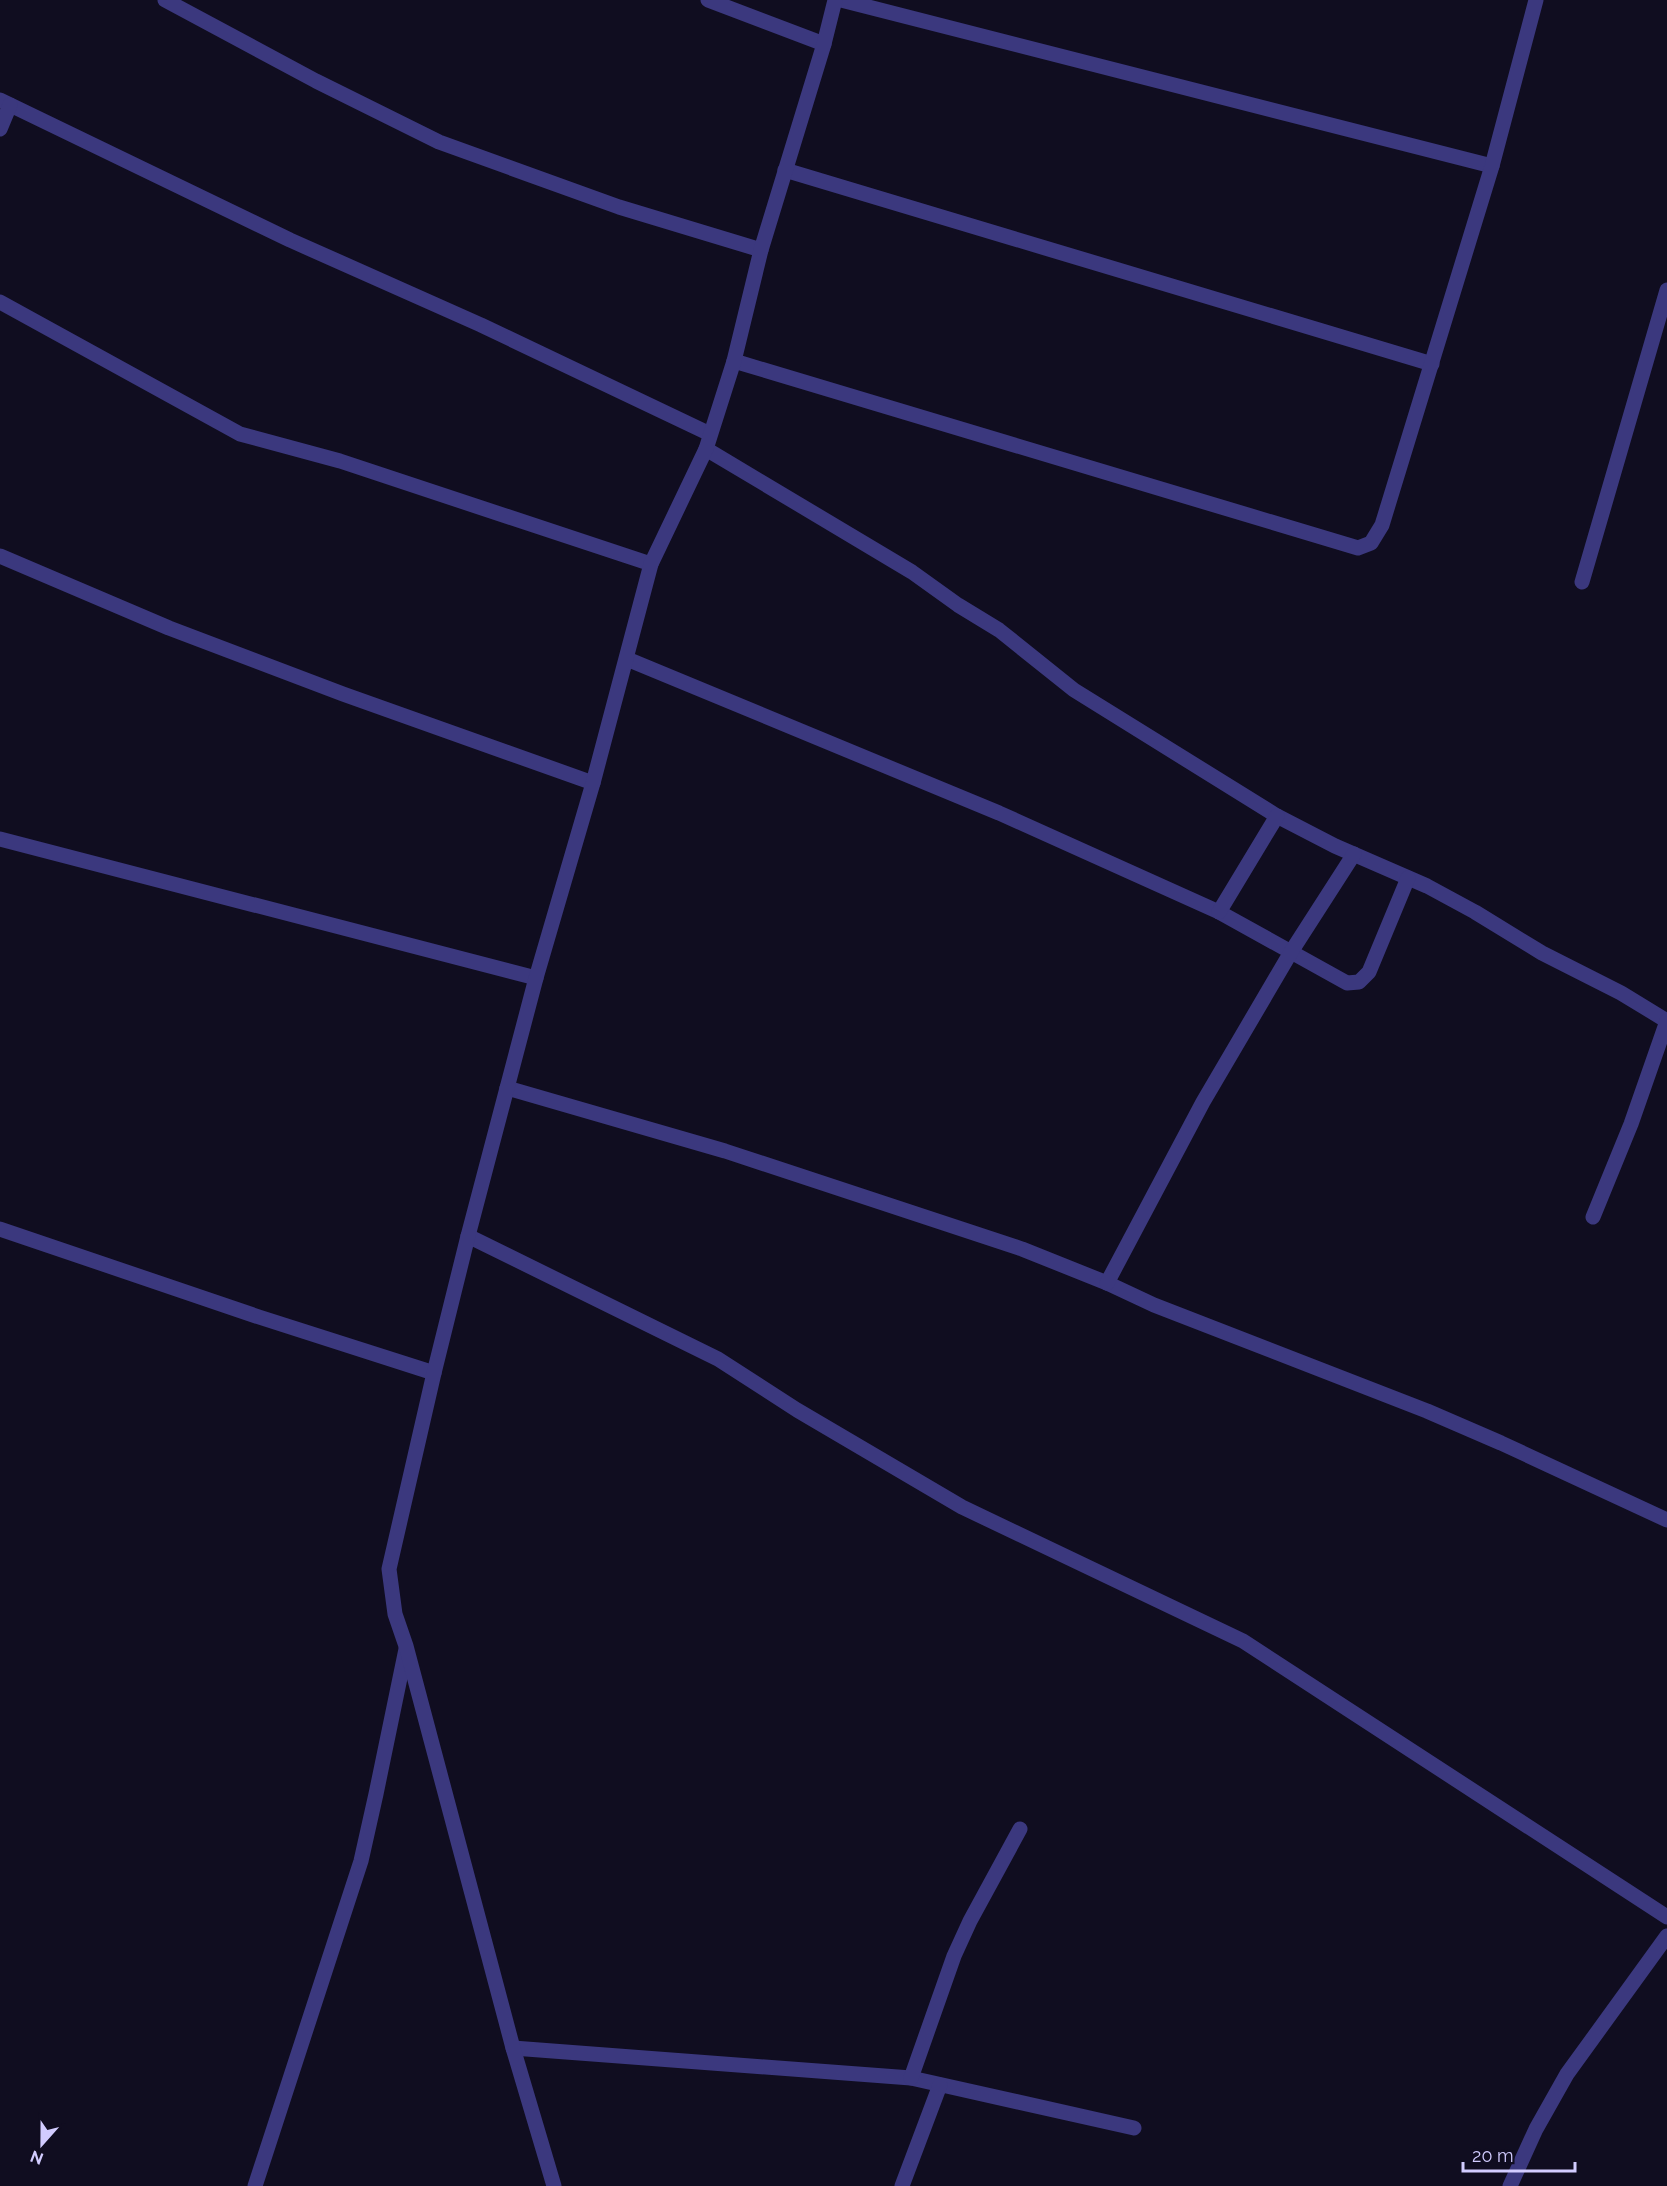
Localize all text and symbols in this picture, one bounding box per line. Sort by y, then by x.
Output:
north arrow [12,2114,72,2174]
scale bar [1463,2135,1576,2173]
text: 20 m [1472,2145,1514,2166]
text: N [28,2146,46,2169]

